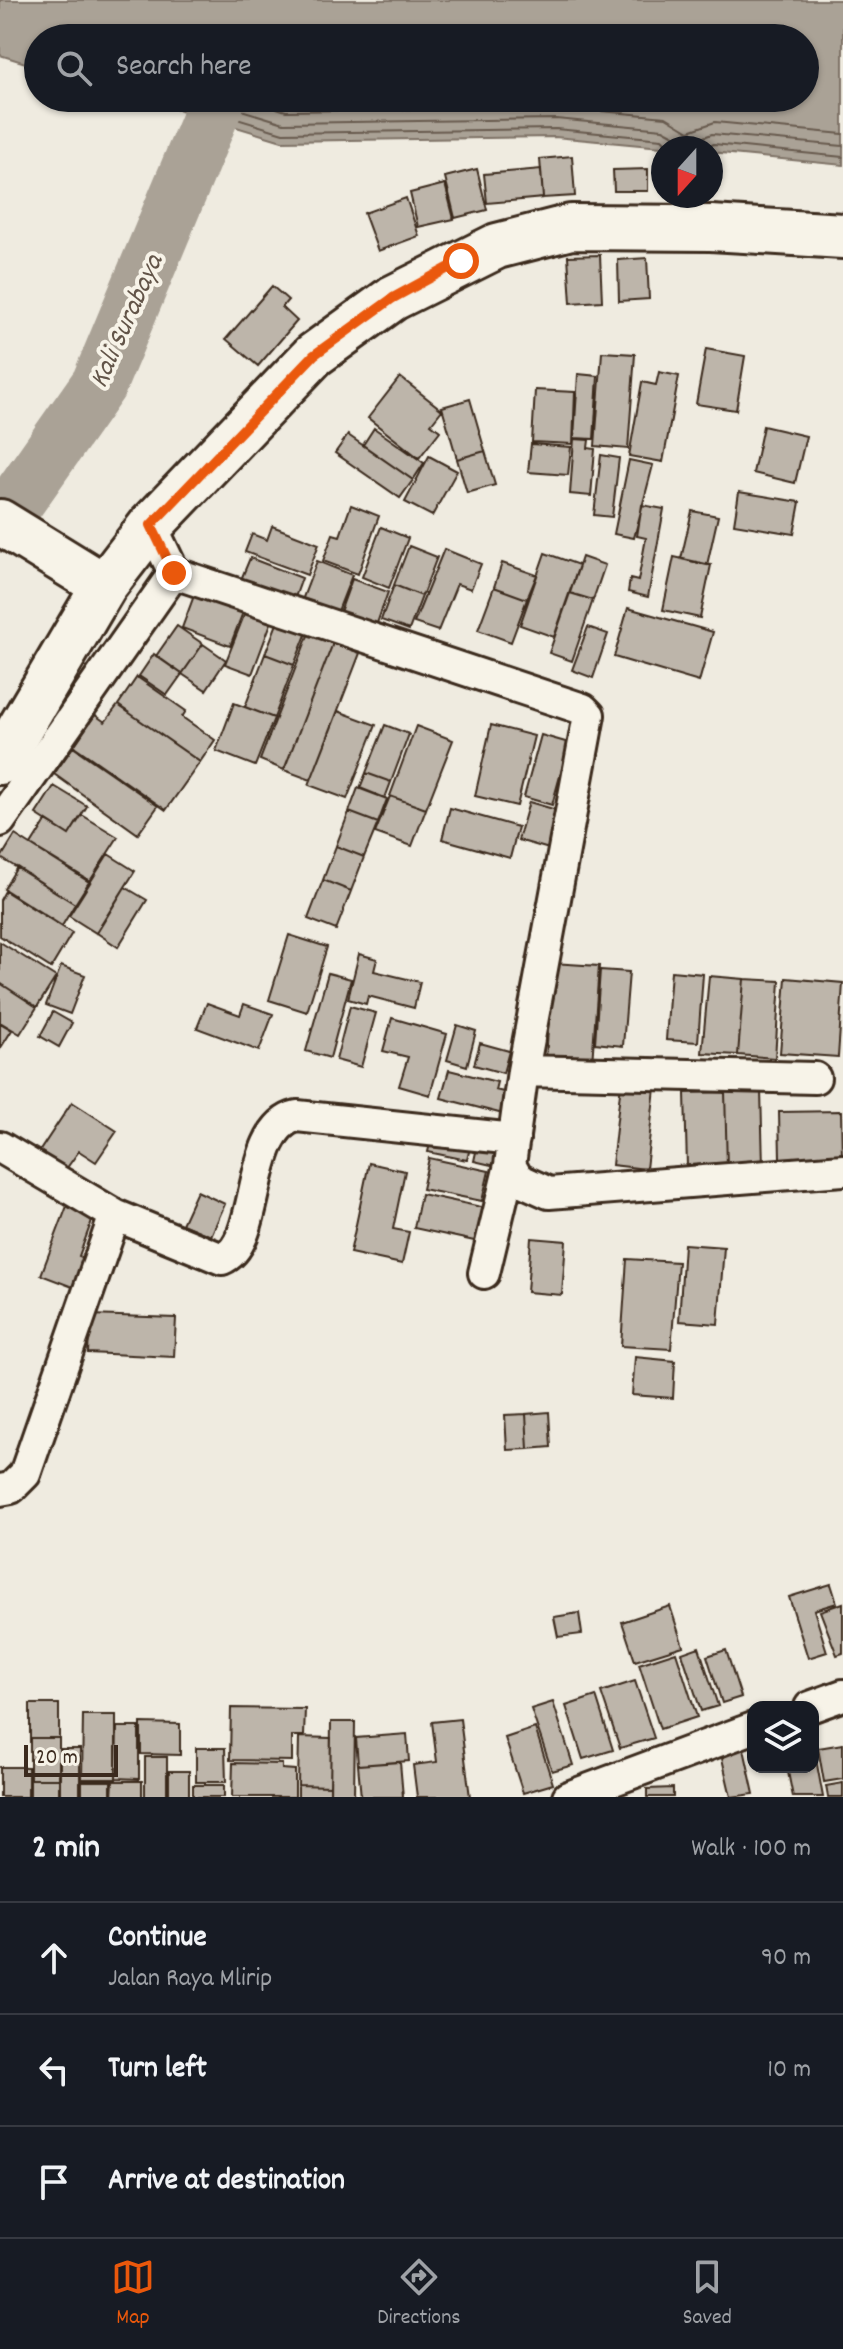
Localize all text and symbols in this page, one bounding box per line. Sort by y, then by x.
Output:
search box [24,24,819,112]
icon: search [52,46,96,90]
text: Search here [116,47,252,90]
north arrow [651,136,723,208]
route start [443,243,479,279]
water label: Kali Surabaya [81,247,176,395]
route end [156,555,192,591]
map controls [747,1701,819,1773]
button: layers [747,1701,819,1773]
scale bar [24,1741,118,1777]
text: 20 m [36,1743,78,1774]
text: 2 min [32,1825,100,1874]
text: Walk · 100 m [691,1831,811,1868]
text: Continue [108,1918,207,1961]
icon: ahead [32,1936,76,1980]
text: 90 m [761,1940,811,1977]
text: Jalan Raya Mlirip [108,1961,272,1998]
icon: left [32,2048,76,2092]
text: Turn left [108,2049,207,2092]
text: 10 m [767,2052,811,2089]
icon: arrive [32,2160,76,2204]
text: Arrive at destination [108,2161,345,2204]
tab: Map [111,2255,155,2334]
tab: Directions [377,2255,461,2334]
tab: Saved [683,2255,732,2334]

